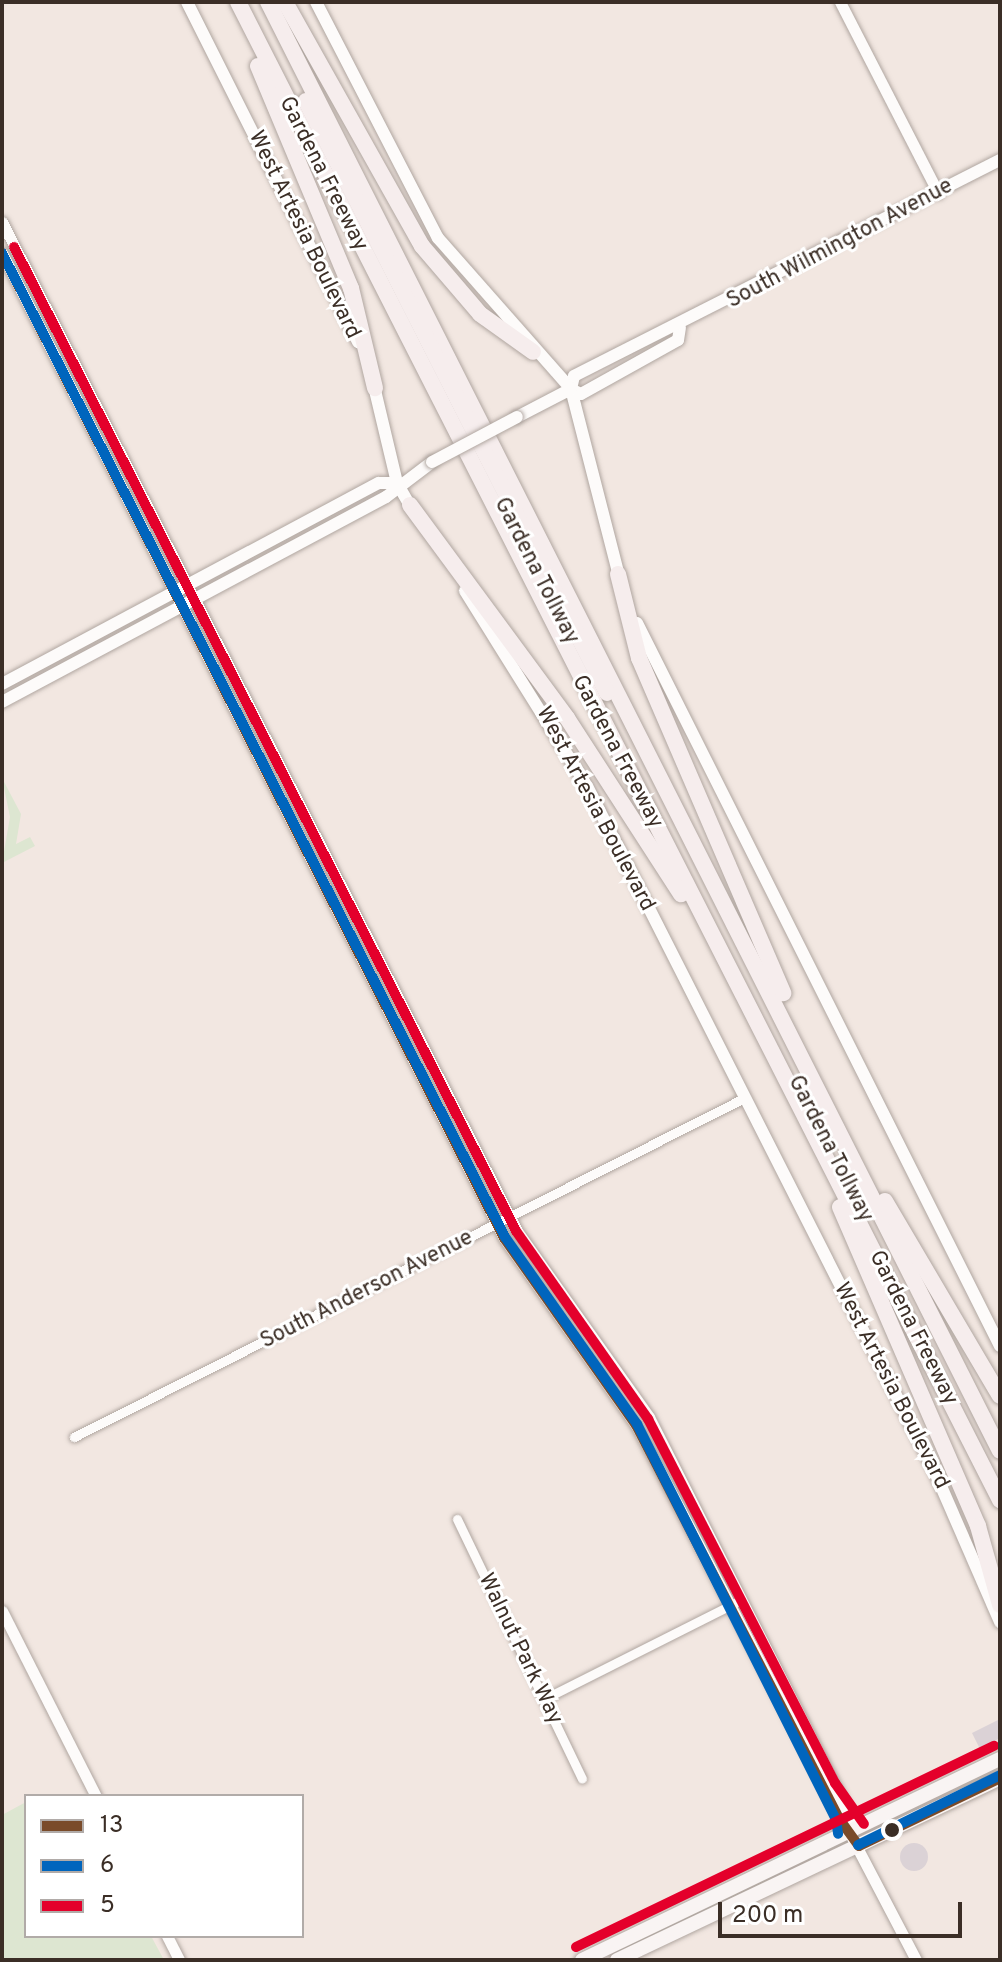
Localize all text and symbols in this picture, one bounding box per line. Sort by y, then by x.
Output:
street label: Gardena Freeway [273,92,373,256]
street label: West Artesia Boulevard [242,126,366,344]
street label: South Wilmington Avenue [722,173,958,315]
street label: Gardena Tollway [487,493,585,649]
street label: Gardena Freeway [565,671,669,833]
street label: West Artesia Boulevard [530,702,660,916]
street label: Gardena Tollway [781,1071,879,1227]
street label: South Anderson Avenue [256,1225,478,1355]
street label: Gardena Freeway [863,1246,963,1410]
street label: West Artesia Boulevard [827,1278,955,1494]
street label: Walnut Park Way [472,1569,568,1729]
legend [24,1794,304,1938]
text: 13 [100,1811,123,1841]
unlabelled marker [884,1822,900,1838]
text: 6 [100,1851,114,1881]
scale bar [722,1886,966,1936]
text: 5 [100,1891,115,1921]
text: 200 m [732,1901,803,1931]

